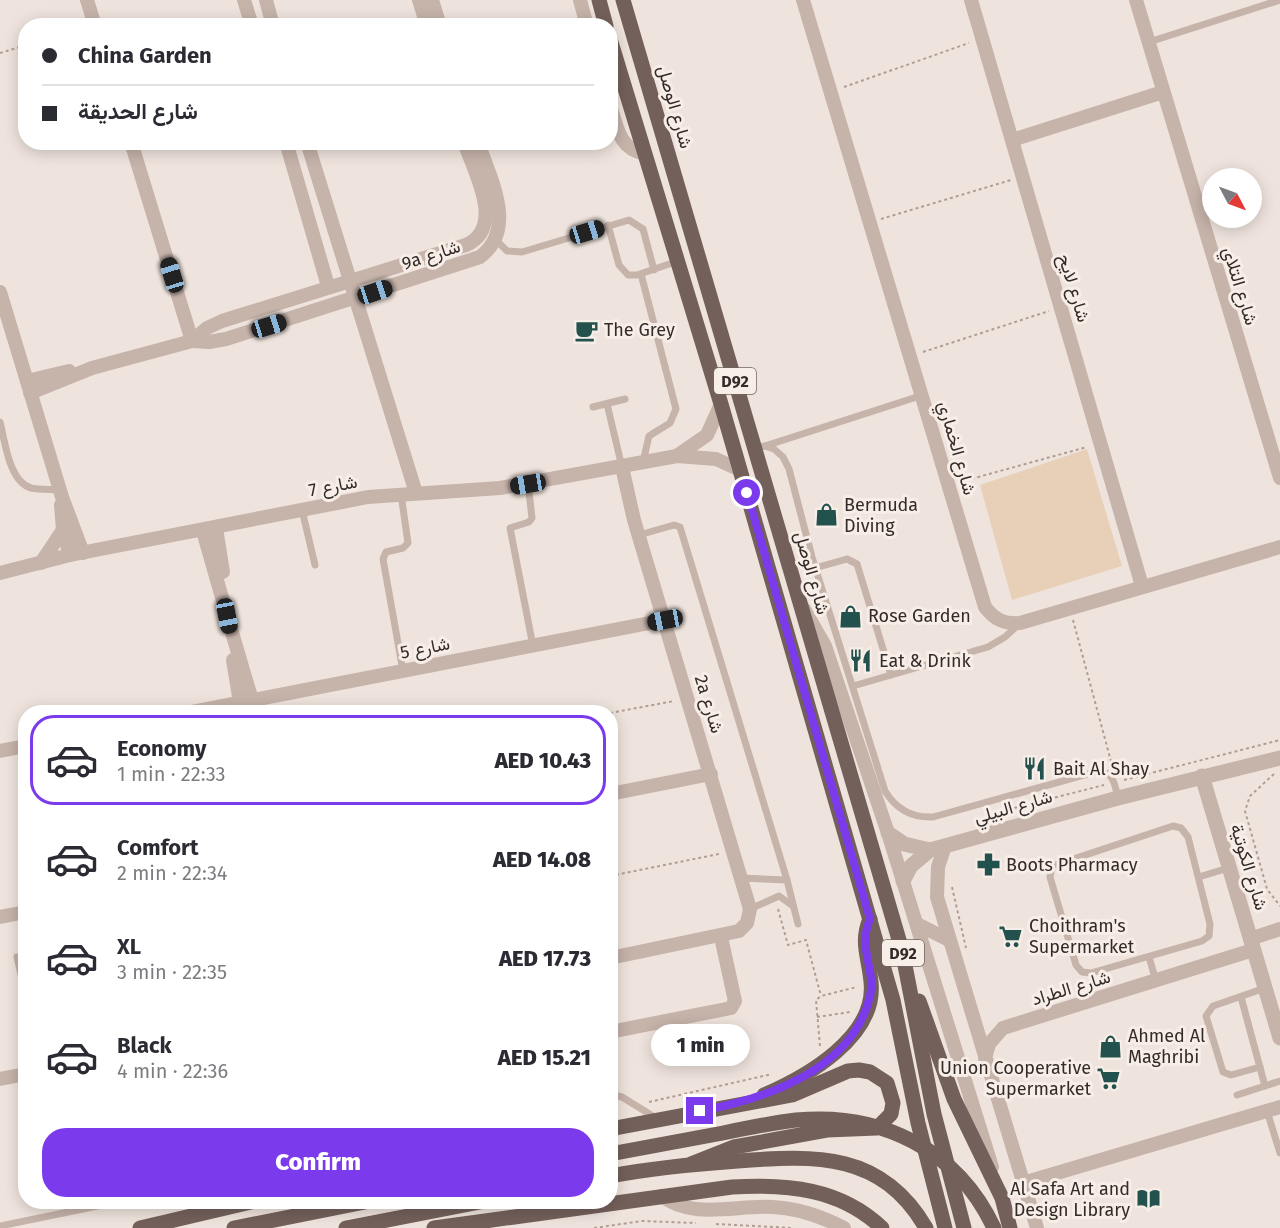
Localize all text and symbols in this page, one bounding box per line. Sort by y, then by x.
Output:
text: China Garden [78,42,212,69]
street label: شارع الوصل [652,63,697,151]
text: شارع الحديقة [78,98,198,125]
north arrow [1202,168,1262,228]
map controls [1202,168,1262,228]
car [567,218,607,246]
street label: 9a شارع [399,235,463,276]
street label: شارع التلاي [1214,244,1262,329]
street label: شارع لايح [1052,251,1095,325]
car [158,255,186,295]
car [355,278,395,306]
car [249,312,289,340]
cafe icon: The Grey [573,317,599,343]
place label: The Grey [604,319,675,341]
road number: D92 [714,368,756,394]
street label: شارع الخماري [929,399,981,499]
street label: شارع 7 [307,471,359,502]
car [509,472,547,496]
route start [733,479,760,506]
place label: Bermuda Diving [844,494,918,537]
shop icon: Bermuda Diving [813,502,839,528]
street label: شارع الوصل [789,529,834,617]
car [215,597,239,635]
shop icon: Rose Garden [837,603,863,629]
place label: Rose Garden [868,605,971,627]
car [646,608,684,632]
street label: شارع 5 [398,632,452,665]
restaurant icon: Eat & Drink [848,648,874,674]
place label: Eat & Drink [879,650,972,672]
street label: 2a شارع [689,672,728,736]
icon: car [45,733,99,787]
text: Economy [117,735,206,762]
text: AED 10.43 [495,747,591,774]
restaurant icon: Bait Al Shay [1022,756,1048,782]
place label: Bait Al Shay [1053,758,1149,780]
text: 1 min · 22:33 [117,762,226,786]
street label: شارع البيلي [971,785,1056,833]
street label: شارع الكوتية [1225,821,1273,913]
icon: car [45,832,99,886]
text: Comfort [117,834,198,861]
text: AED 14.08 [493,846,591,873]
pharmacy icon: Boots Pharmacy [975,852,1001,878]
place label: Boots Pharmacy [1006,854,1138,876]
text: 2 min · 22:34 [117,861,227,885]
place label: Choithram's Supermarket [1029,915,1135,958]
supermarket icon: Choithram's Supermarket [998,923,1024,949]
icon: car [45,931,99,985]
text: XL [117,933,141,960]
road number: D92 [882,940,924,966]
text: AED 17.73 [499,945,591,972]
text: 3 min · 22:35 [117,960,227,984]
street label: شارع الطراد [1029,966,1113,1011]
callout: 1 min [650,1024,750,1066]
place label: Ahmed Al Maghribi [1128,1025,1205,1068]
icon: car [45,1030,99,1084]
text: Black [117,1032,172,1059]
text: 1 min [677,1033,724,1057]
shop icon: Ahmed Al Maghribi [1097,1033,1123,1059]
text: AED 15.21 [498,1044,591,1071]
place label: Union Cooperative Supermarket [940,1057,1091,1100]
text: 4 min · 22:36 [117,1059,228,1083]
supermarket icon: Union Cooperative Supermarket [1096,1065,1122,1091]
route end [686,1097,713,1124]
button: Confirm [42,1128,594,1197]
place label: Al Safa Art and Design Library [1010,1178,1130,1221]
library icon: Al Safa Art and Design Library [1135,1186,1161,1212]

